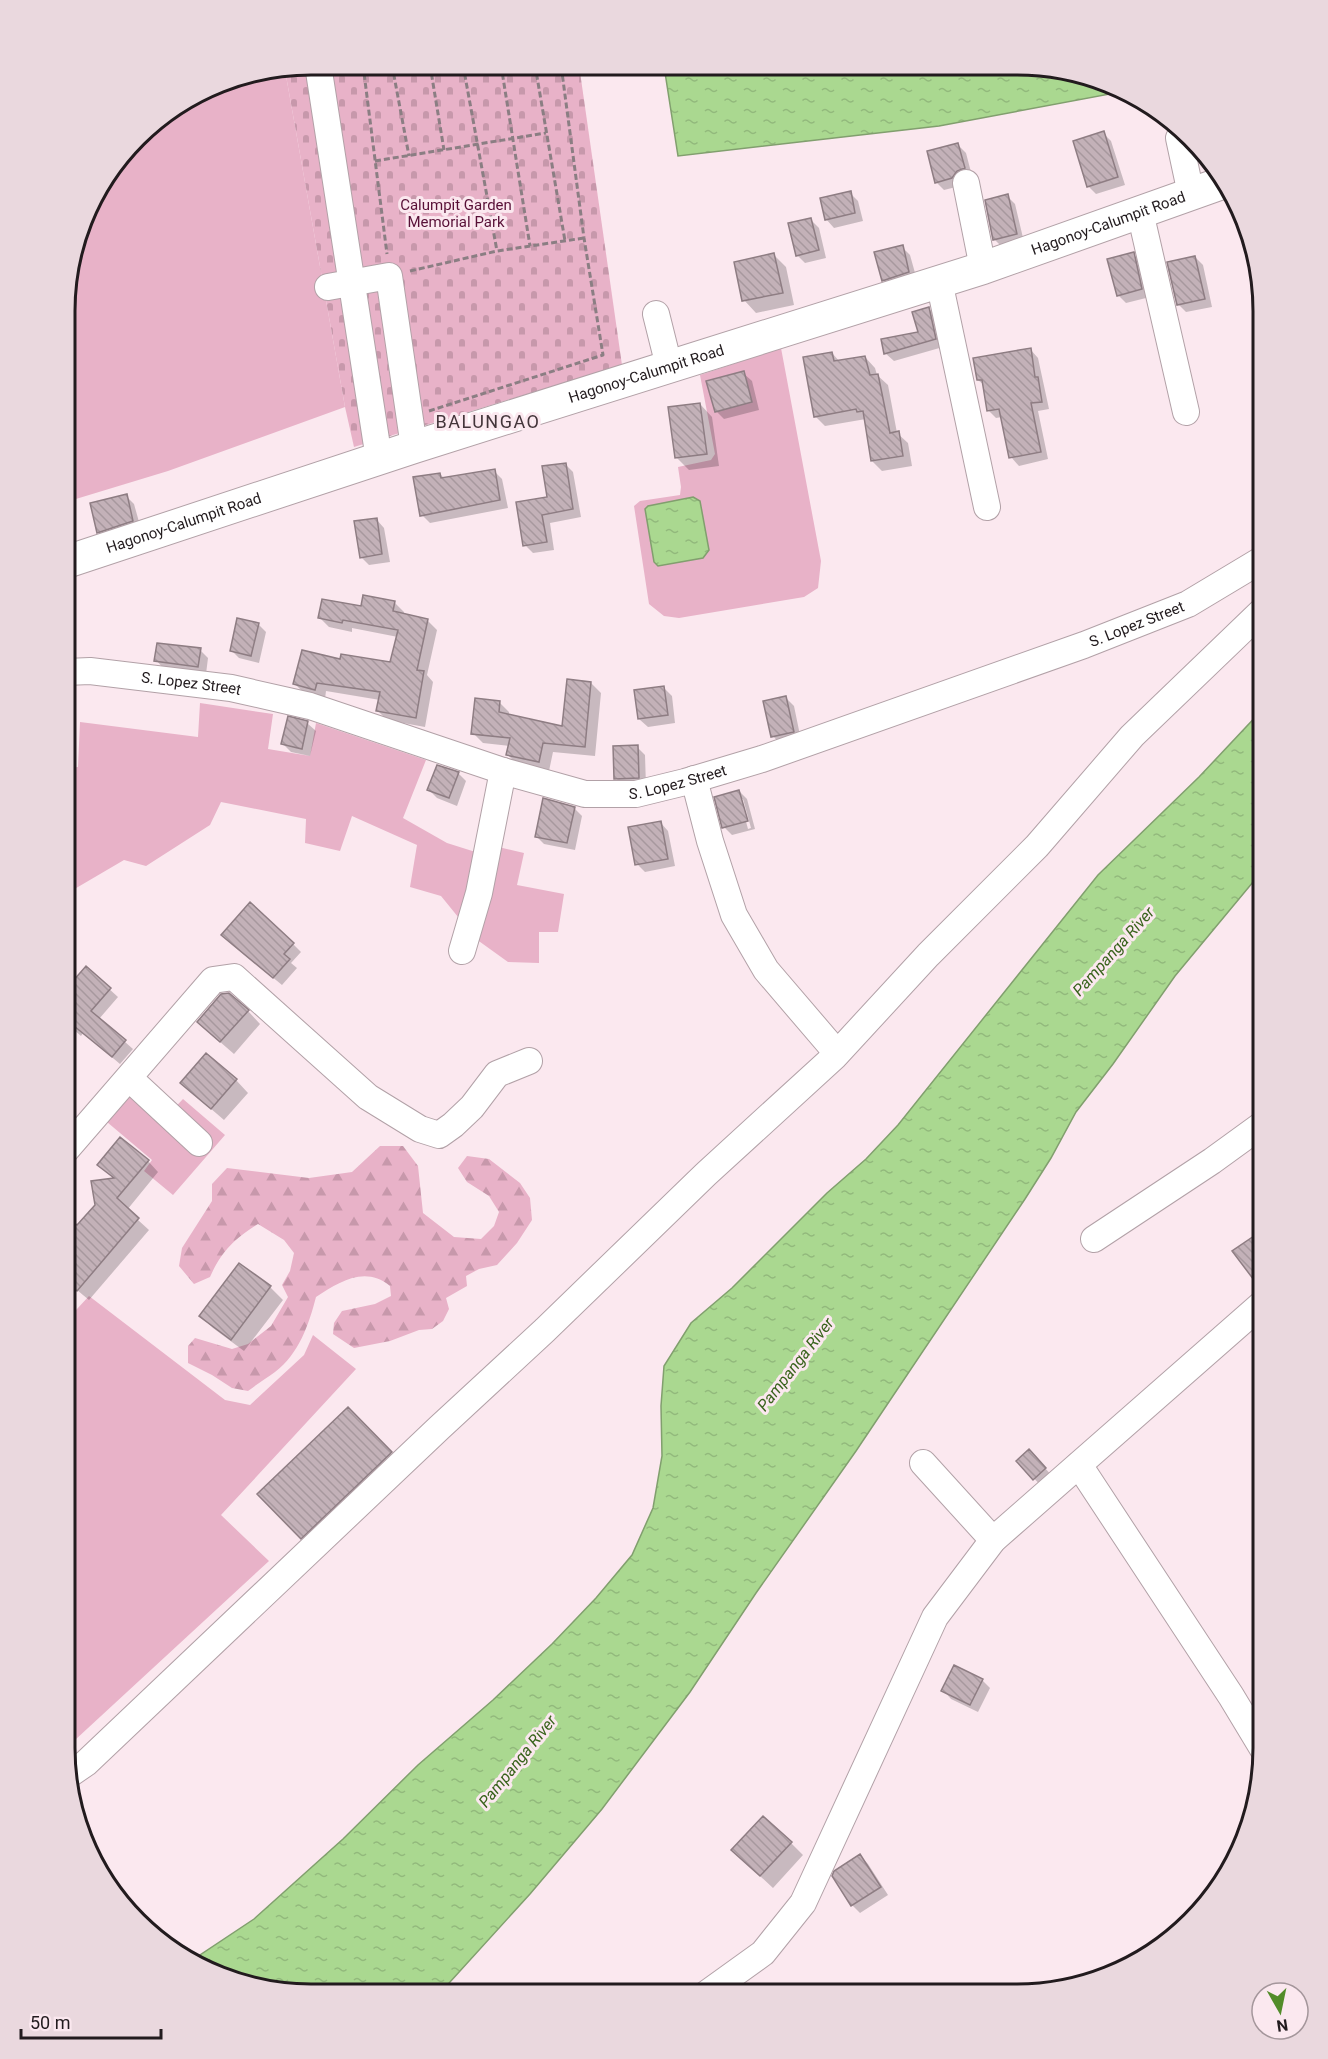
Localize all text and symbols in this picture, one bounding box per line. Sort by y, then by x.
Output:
street label: Hagonoy-Calumpit Road [1029,188,1188,259]
park label: Calumpit Garden Memorial Park [400,196,512,231]
street label: Hagonoy-Calumpit Road [566,341,726,407]
district label: BALUNGAO [436,411,540,432]
street label: Hagonoy-Calumpit Road [104,489,264,557]
street label: S. Lopez Street [1087,597,1187,651]
street label: S. Lopez Street [140,668,243,699]
street label: S. Lopez Street [629,761,729,803]
water label: Pampanga River [1069,903,1159,1000]
water label: Pampanga River [753,1313,838,1415]
water label: Pampanga River [475,1711,561,1811]
north arrow [1250,1981,1310,2041]
scale bar [21,2002,160,2040]
text: 50 m [30,2012,70,2033]
text: N [1275,2015,1289,2036]

